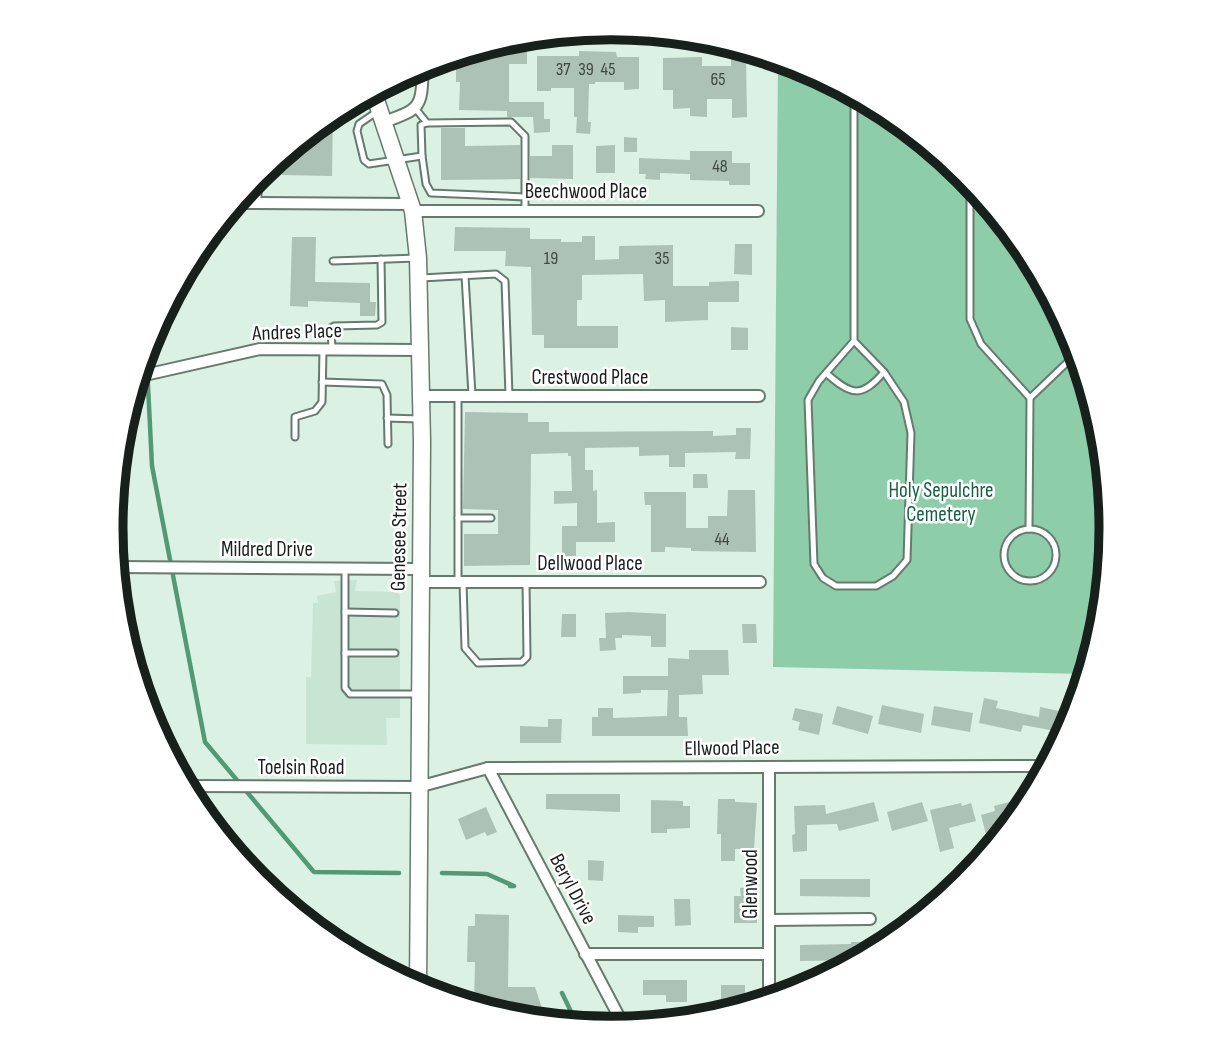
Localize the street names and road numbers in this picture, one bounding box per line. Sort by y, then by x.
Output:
street label: Beechwood Place [525,179,647,204]
street label: Andres Place [251,318,342,346]
street label: Crestwood Place [531,365,649,390]
street label: Genesee Street [386,483,412,591]
street label: Mildred Drive [221,537,313,562]
street label: Dellwood Place [537,551,643,576]
street label: Ellwood Place [684,735,780,761]
street label: Toelsin Road [258,755,344,780]
street label: Glenwood [738,849,763,919]
street label: Beryl Drive [544,850,602,928]

